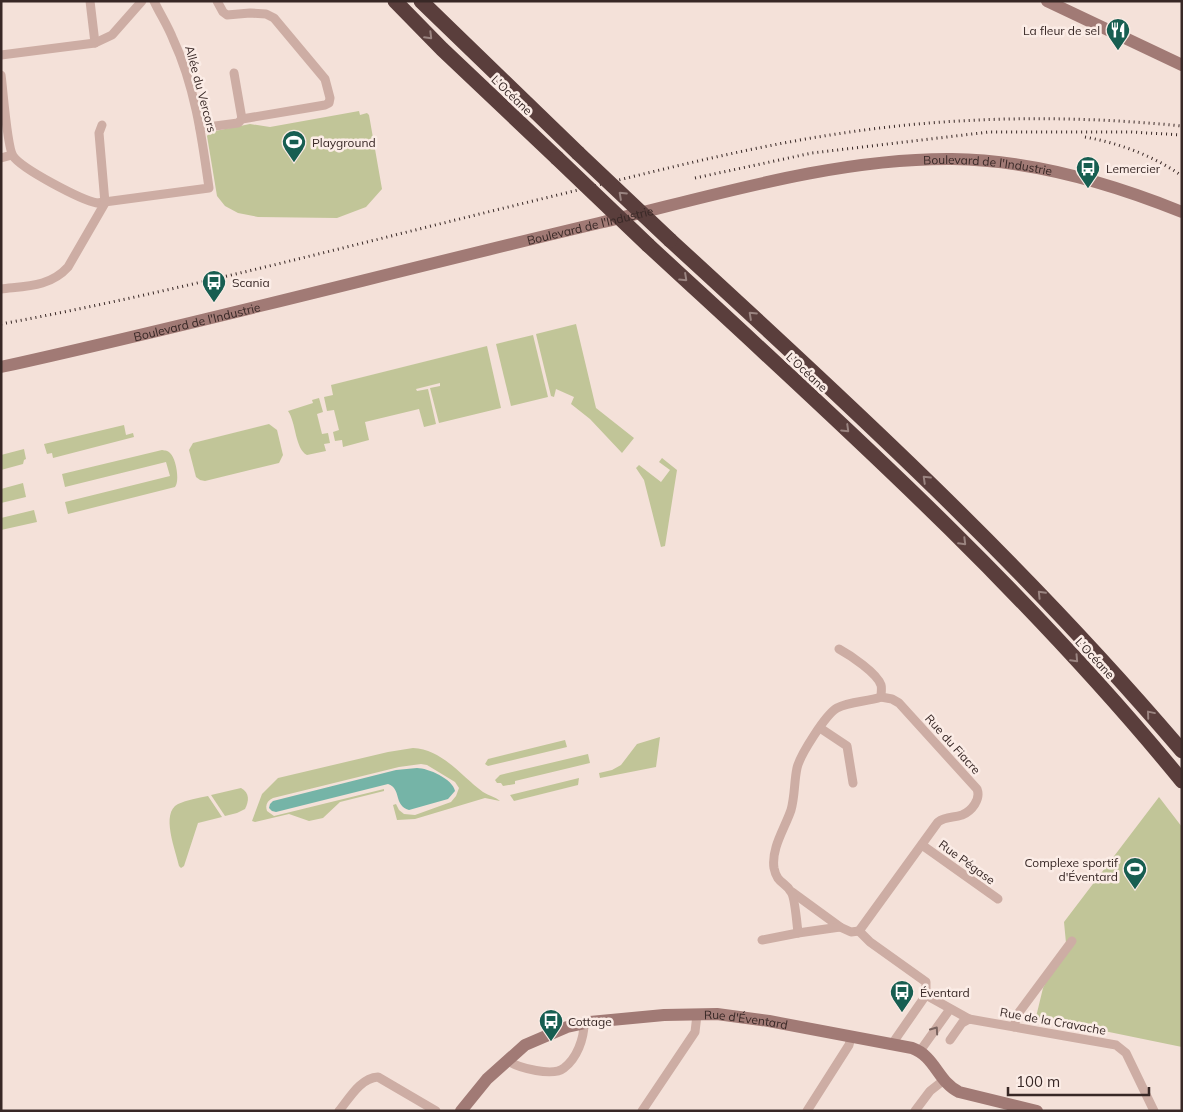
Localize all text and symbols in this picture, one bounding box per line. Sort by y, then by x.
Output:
restaurant icon: La fleur de sel [1105,17,1131,51]
place label: La fleur de sel [1023,23,1100,38]
one-way arrow [423,30,432,39]
street label: Allée du Vercors [182,44,220,134]
street label: L’Océane [489,72,535,118]
sports icon: Playground [281,129,307,163]
place label: Playground [312,135,376,150]
street label: Boulevard de l'Industrie [923,151,1054,178]
bus stop icon: Lemercier [1075,155,1101,189]
place label: Lemercier [1106,161,1161,176]
one-way arrow [618,192,627,201]
street label: Boulevard de l'Industrie [525,202,655,248]
bus stop icon: Scania [201,269,227,303]
one-way arrow [678,272,687,281]
place label: Scania [232,275,270,290]
street label: Boulevard de l'Industrie [132,299,262,344]
one-way arrow [749,312,758,321]
street label: L’Océane [783,349,831,395]
one-way arrow [840,423,849,432]
one-way arrow [923,476,932,485]
one-way arrow [957,536,966,545]
one-way arrow [1038,591,1047,600]
street label: L’Océane [1072,634,1118,682]
one-way arrow [1070,653,1079,662]
street label: Rue du Fiacre [922,711,984,777]
one-way arrow [1148,711,1156,720]
street label: Rue Pégase [936,837,998,887]
place label: Complexe sportif d'Éventard [1025,855,1119,884]
sports icon: Complexe sportif d'Éventard [1122,856,1148,890]
bus stop icon: Éventard [889,979,915,1013]
place label: Éventard [920,985,970,1000]
street label: Rue de la Cravache [999,1004,1107,1038]
street label: Rue d'Éventard [704,1006,789,1032]
bus stop icon: Cottage [538,1008,564,1042]
place label: Cottage [568,1014,612,1029]
one-way arrow [929,1026,938,1036]
scale bar [1008,1064,1149,1096]
text: 100 m [1016,1072,1060,1091]

